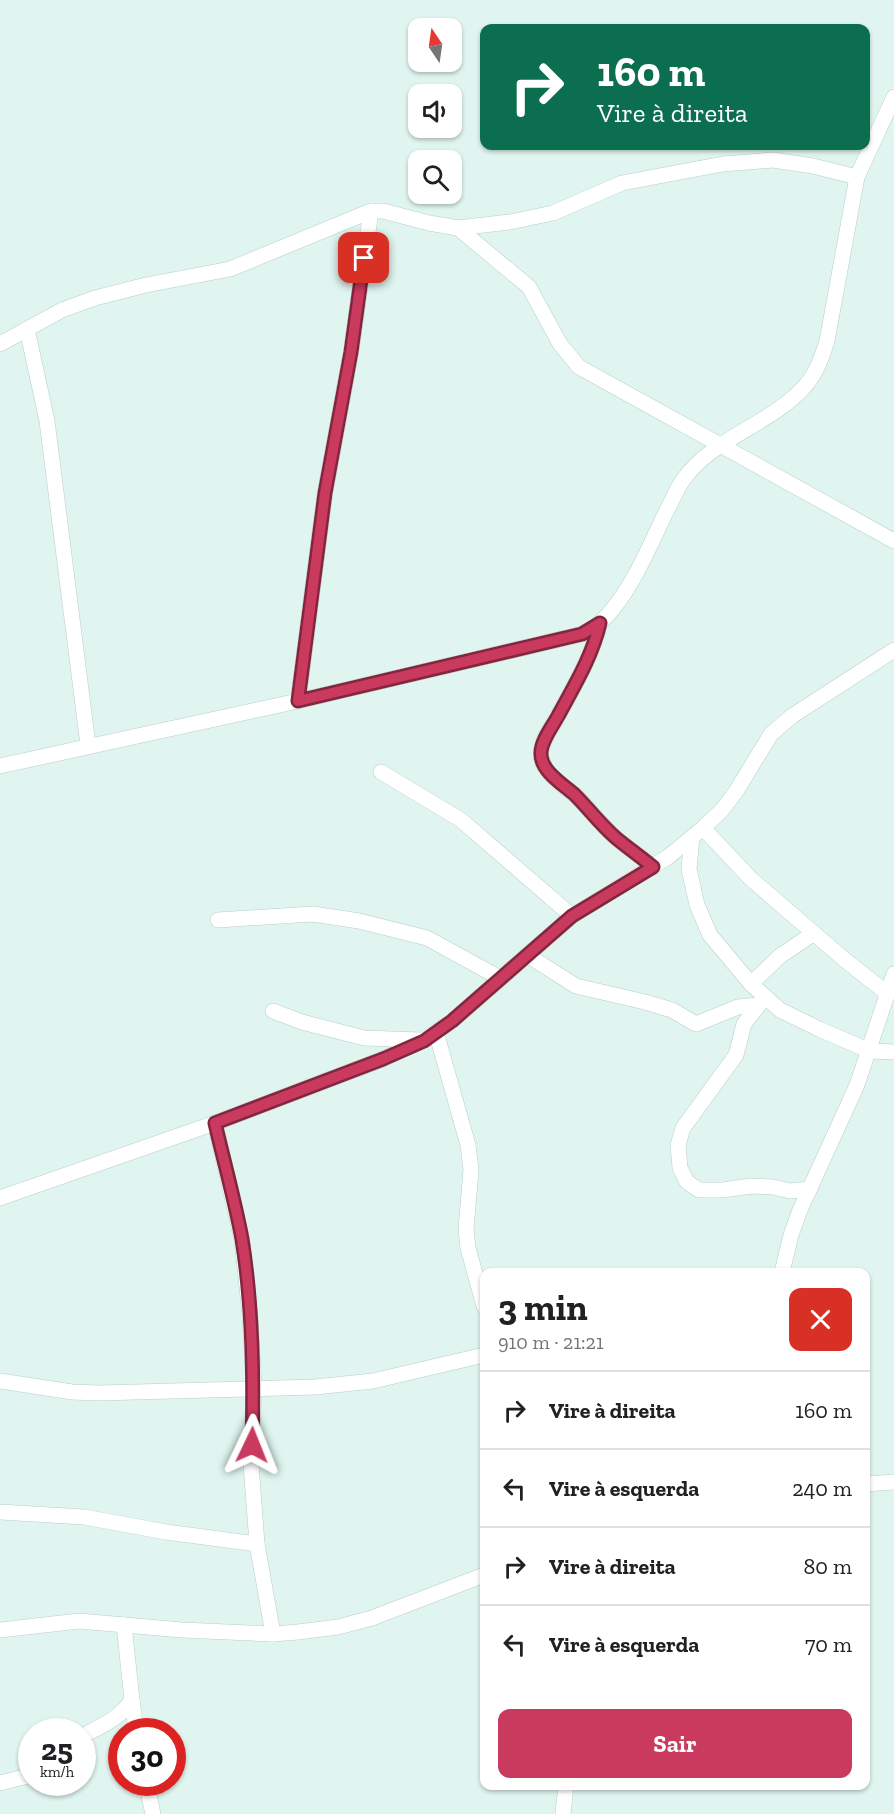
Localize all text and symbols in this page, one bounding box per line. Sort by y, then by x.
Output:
north arrow [408,18,462,72]
map controls [408,18,462,204]
text: 160 m [597,46,705,97]
icon: right [498,48,576,126]
button: sound [408,84,462,138]
text: Vire à direita [597,97,748,129]
button: search [408,150,462,204]
pin [338,232,389,283]
icon: arrive [347,241,380,274]
text: 3 min [498,1286,588,1329]
button: close [789,1288,852,1351]
text: 910 m · 21:21 [498,1330,604,1354]
icon: right [498,1394,531,1427]
text: Vire à direita [549,1397,676,1424]
text: 160 m [795,1397,852,1424]
position arrow [220,1413,284,1477]
icon: left [498,1472,531,1505]
text: Vire à esquerda [549,1475,699,1502]
text: 240 m [792,1475,852,1502]
icon: right [498,1550,531,1583]
text: Vire à direita [549,1553,676,1580]
text: 80 m [804,1553,852,1580]
icon: left [498,1628,531,1661]
text: Vire à esquerda [549,1631,699,1658]
text: 70 m [805,1631,852,1658]
button: Sair [498,1709,852,1778]
speed limit sign: 30 [108,1718,186,1796]
text: 25 [41,1732,73,1768]
text: km/h [40,1763,74,1781]

